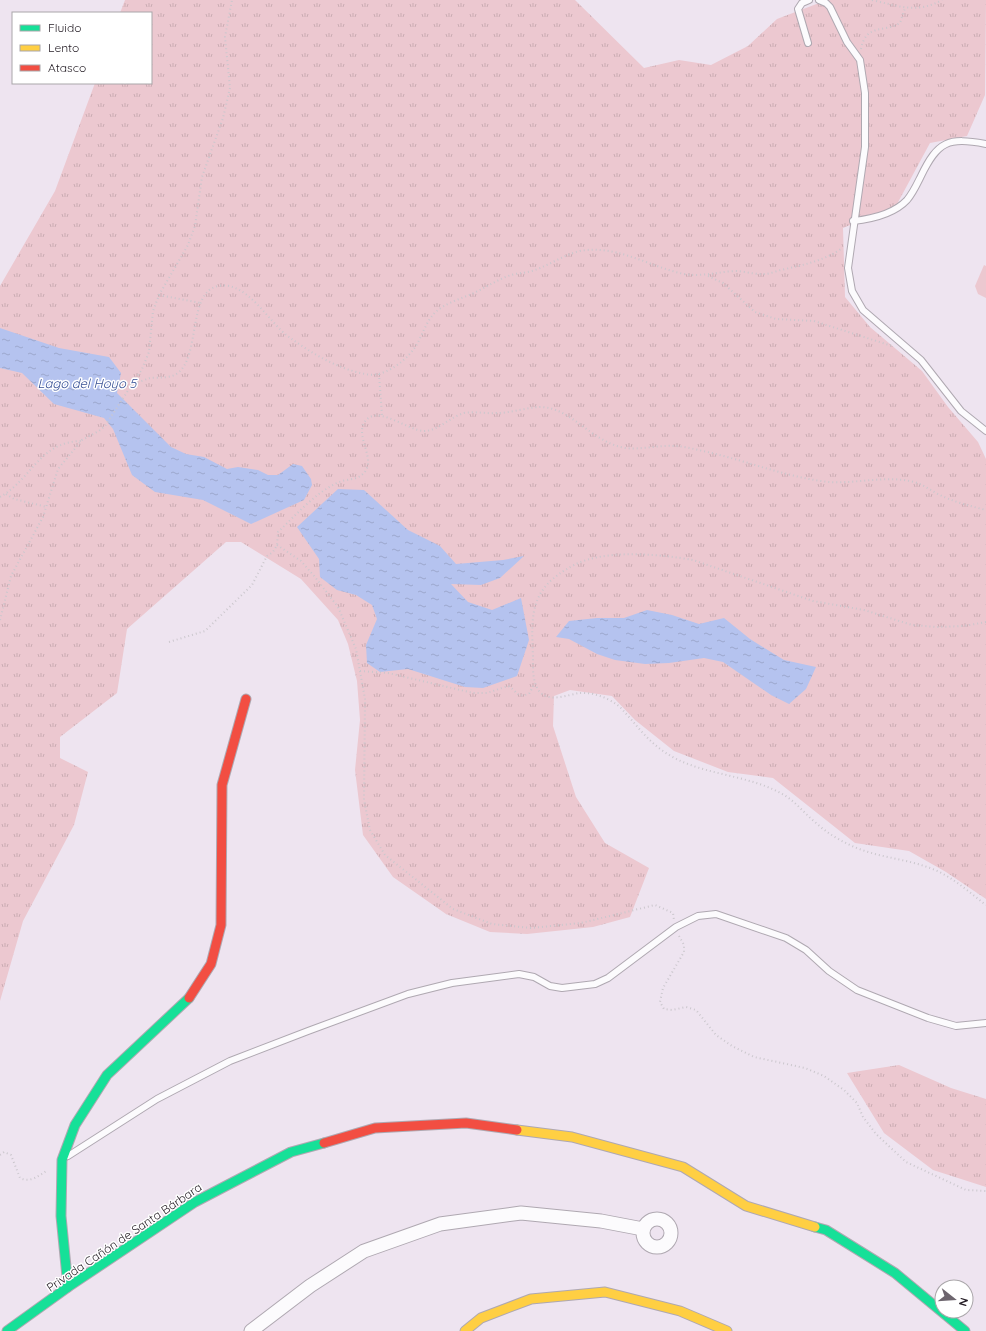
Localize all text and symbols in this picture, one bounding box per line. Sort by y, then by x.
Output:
legend [12,12,152,84]
text: Fluido [48,20,81,35]
text: Lento [48,40,79,55]
text: Atasco [48,60,86,75]
water label: Lago del Hoyo 5 [38,375,138,391]
street label: Privada Cañón de Santa Bárbara [43,1179,205,1295]
north arrow [934,1279,974,1319]
text: N [956,1296,971,1308]

